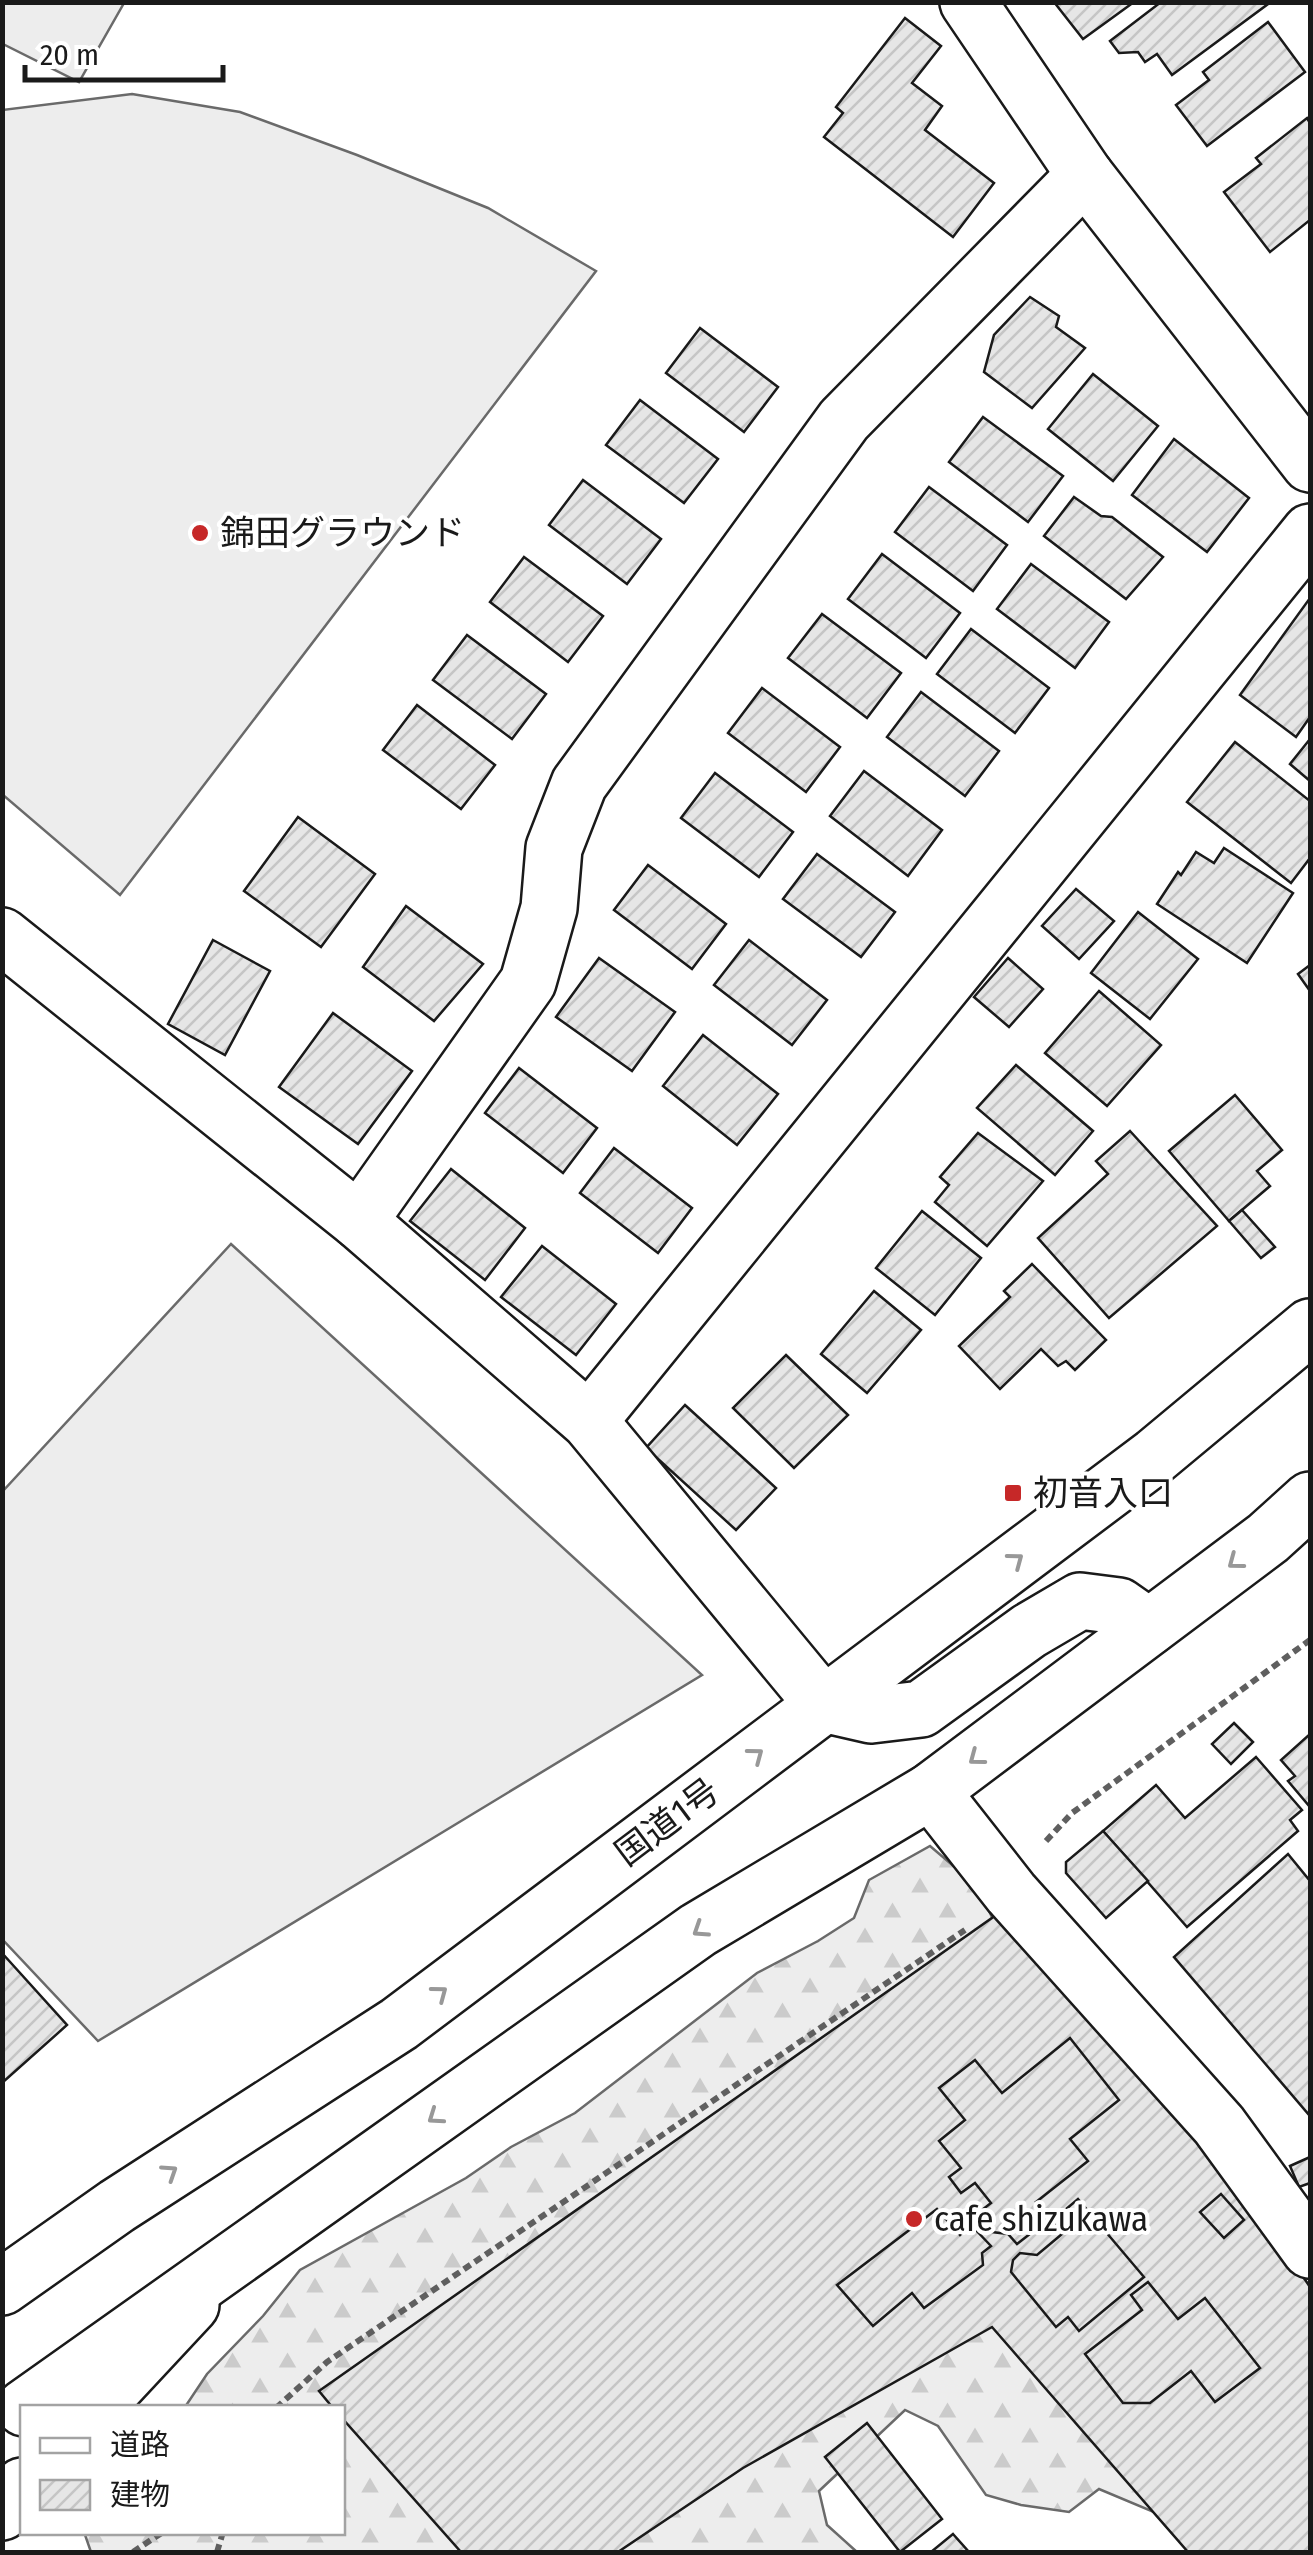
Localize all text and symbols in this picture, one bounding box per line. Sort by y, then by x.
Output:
scale bar [25,20,222,82]
text: 20 m [40,37,99,73]
place label: 錦田グラウンド [220,512,465,554]
marker: 錦田グラウンド [189,522,211,544]
place label: 初音入口 [1033,1472,1173,1514]
marker: 初音入口 [1002,1482,1024,1504]
one-way arrow [1228,1551,1246,1568]
one-way arrow [1005,1555,1023,1572]
one-way arrow [969,1746,987,1763]
one-way arrow [745,1750,763,1767]
street label: 国道1号 [607,1770,727,1874]
one-way arrow [693,1917,711,1936]
one-way arrow [429,1987,447,2005]
one-way arrow [427,2105,446,2123]
one-way arrow [159,2166,177,2185]
place label: cafe shizukawa [934,2198,1148,2240]
marker: cafe shizukawa [903,2208,925,2230]
legend [20,2405,345,2535]
text: 道路 [110,2427,170,2463]
text: 建物 [110,2477,170,2513]

